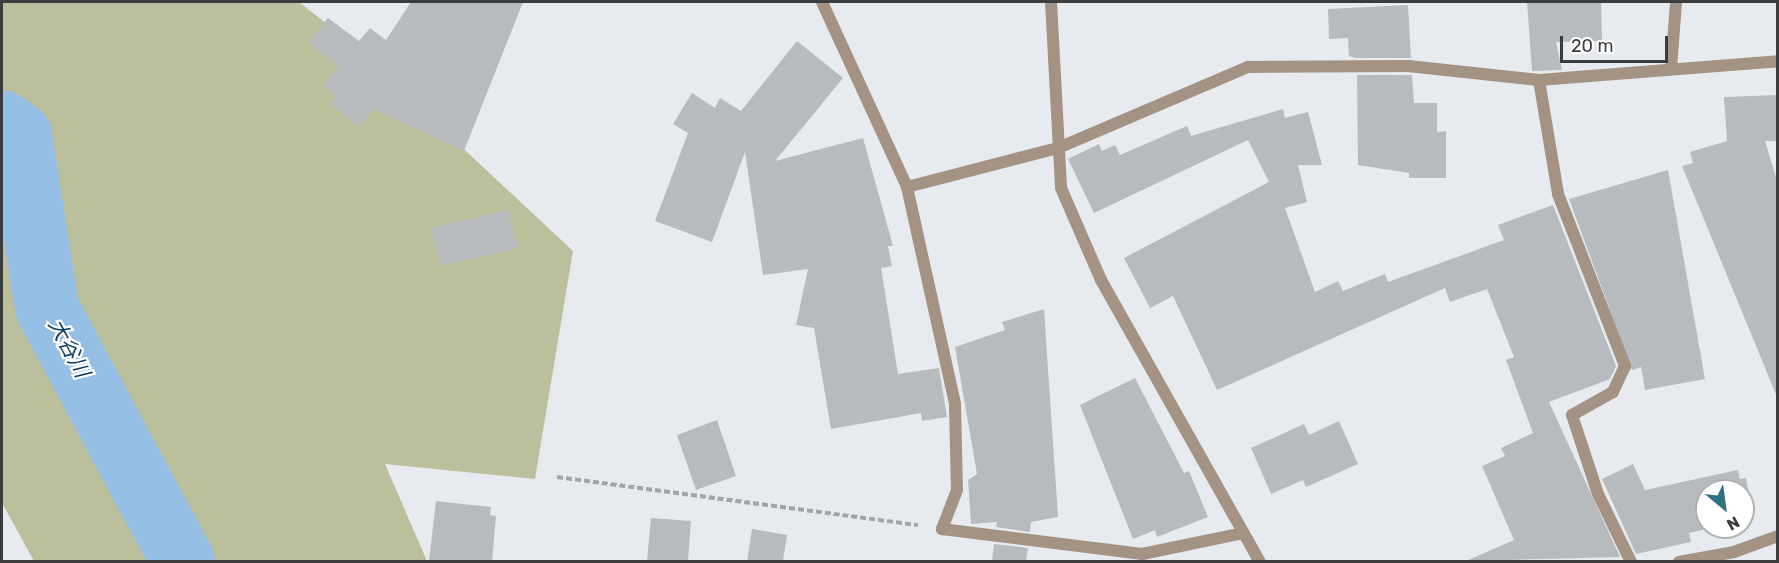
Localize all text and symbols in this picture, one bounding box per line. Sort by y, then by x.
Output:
scale bar [1563,24,1671,62]
text: 20 m [1571,35,1613,57]
water label: 大谷川 [43,314,95,382]
north arrow [1695,479,1755,539]
text: N [1723,512,1743,535]

